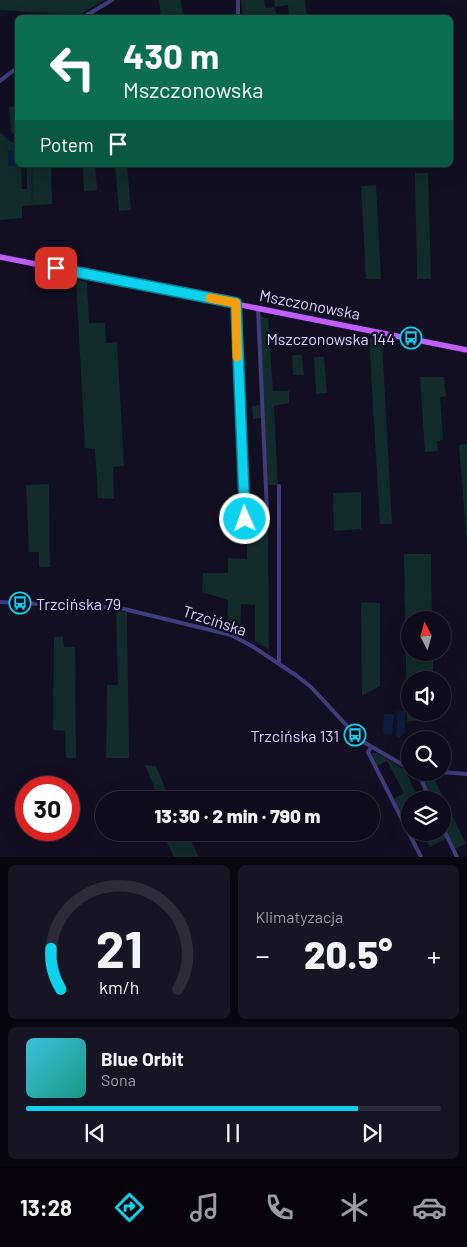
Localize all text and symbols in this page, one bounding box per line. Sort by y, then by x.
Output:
text: 430 m [123,34,219,76]
icon: left [40,35,105,100]
text: Mszczonowska [123,76,263,102]
icon: arrive [104,130,132,158]
text: Potem [40,133,94,156]
pin [35,247,77,289]
icon: arrive [42,254,70,282]
street label: Mszczonowska [258,285,362,323]
bus stop icon: Mszczonowska 144 [399,326,423,350]
place label: Mszczonowska 144 [266,329,395,348]
position arrow [218,492,270,544]
bus stop icon: Trzcińska 79 [8,591,32,615]
place label: Trzcińska 79 [36,594,121,613]
street label: Trzcińska [181,601,249,639]
north arrow [401,611,451,661]
map controls [401,611,451,841]
button: sound [401,671,451,721]
bus stop icon: Trzcińska 131 [343,723,367,747]
place label: Trzcińska 131 [250,726,339,745]
button: search [401,731,451,781]
speed limit sign: 30 [15,776,80,841]
button: layers [401,791,451,841]
text: 13:30 · 2 min · 790 m [154,804,321,827]
text: Klimatyzacja [256,907,343,926]
text: 21 [95,916,142,978]
text: 20.5° [304,931,392,977]
text: − [256,938,270,972]
text: + [427,938,441,972]
text: km/h [99,976,139,998]
text: Blue Orbit [101,1047,184,1070]
text: Sona [101,1070,136,1089]
icon: previous [81,1119,109,1147]
icon: pause [219,1119,247,1147]
icon: next [358,1119,386,1147]
icon: directions [112,1190,147,1225]
icon: music [187,1190,222,1225]
icon: phone [262,1190,297,1225]
icon: climate [337,1190,372,1225]
icon: car [412,1190,447,1225]
text: 13:28 [20,1194,72,1220]

